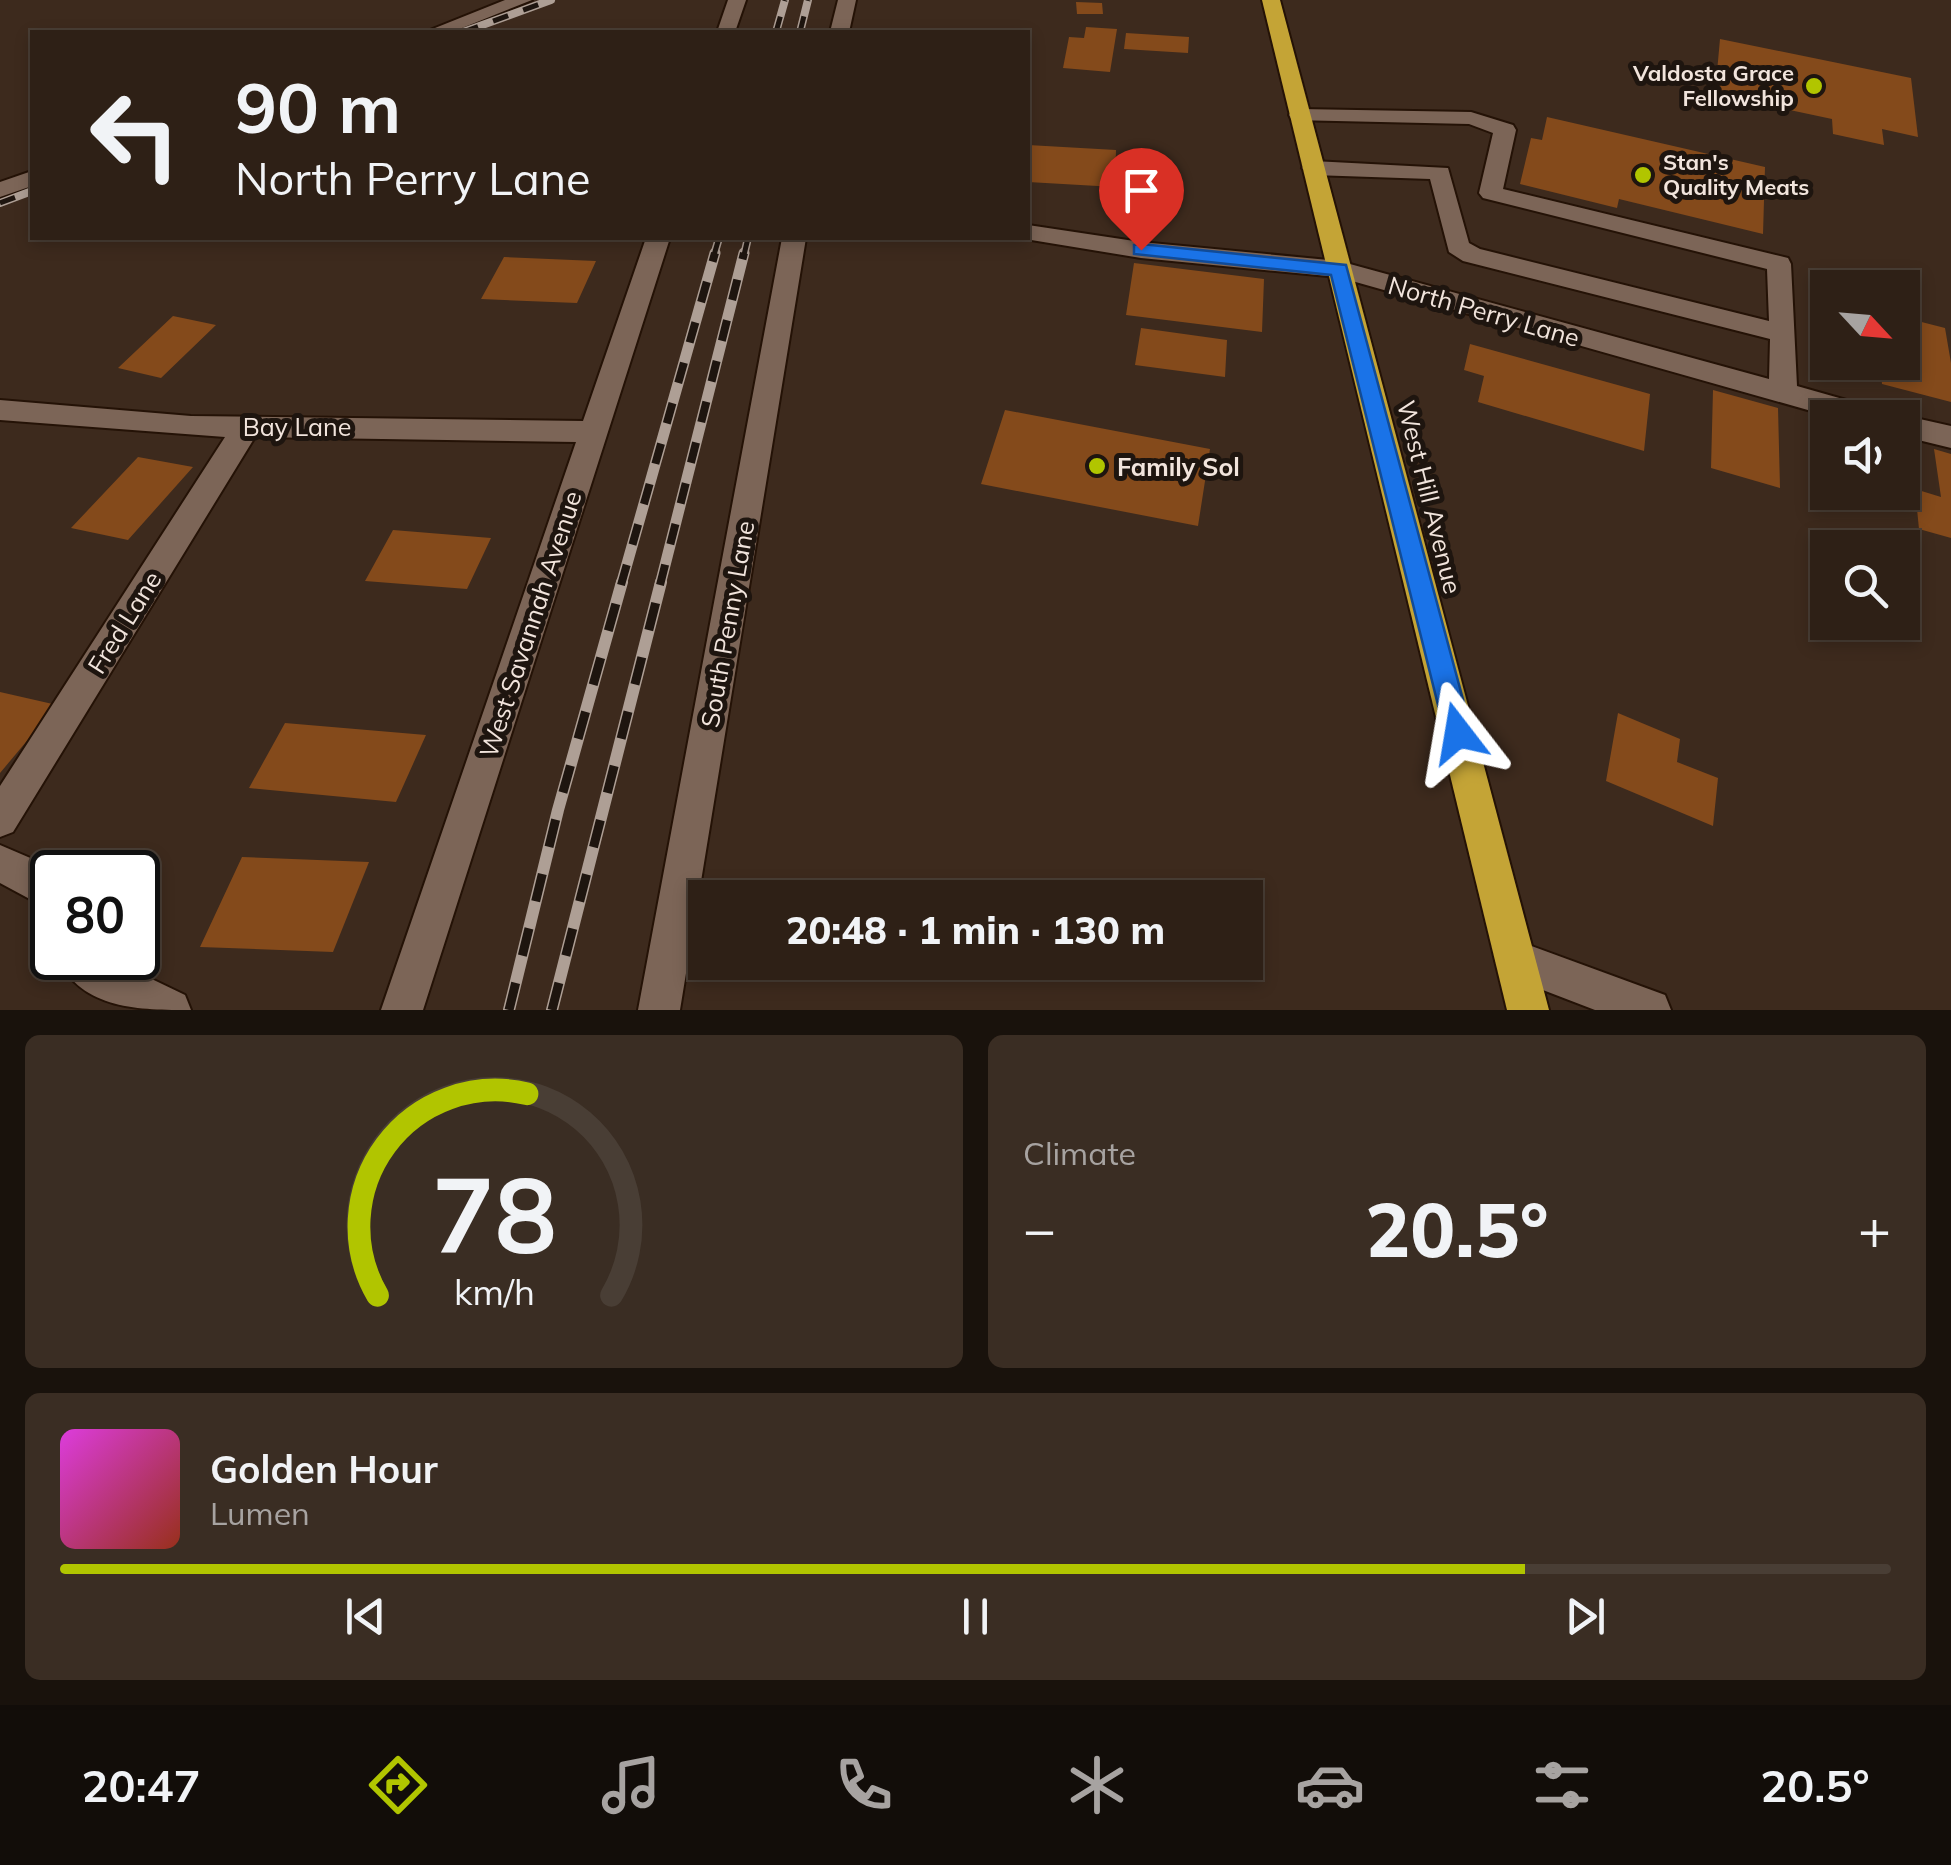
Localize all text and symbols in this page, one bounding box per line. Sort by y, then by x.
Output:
place label: Valdosta Grace Fellowship [1632,59,1794,112]
text: 90 m [235,63,401,151]
icon: left [70,70,200,200]
marker: Valdosta Grace Fellowship [1803,75,1825,97]
pin [1099,148,1184,251]
place label: Stan's Quality Meats [1663,148,1809,201]
text: North Perry Lane [235,150,591,206]
icon: arrive [1114,163,1169,218]
marker: Stan's Quality Meats [1632,164,1654,186]
street label: North Perry Lane [1385,269,1583,353]
north arrow [1810,270,1920,380]
map controls [1810,270,1920,640]
street label: West Hill Avenue [1391,397,1469,597]
button: sound [1810,400,1920,510]
street label: Bay Lane [243,411,351,442]
place label: Family Sol [1117,451,1240,482]
marker: Family Sol [1086,455,1108,477]
street label: West Savannah Avenue [472,487,588,761]
street label: South Penny Lane [694,518,760,730]
button: search [1810,530,1920,640]
street label: Fred Lane [80,565,168,679]
position arrow [1406,681,1510,785]
speed limit sign: 80 [30,850,160,980]
text: 20:48 · 1 min · 130 m [786,906,1165,954]
text: Climate [1023,1133,1136,1173]
text: 78 [432,1148,556,1279]
text: 20.5° [1365,1182,1549,1276]
text: − [1023,1194,1056,1263]
text: + [1858,1194,1891,1263]
text: km/h [454,1269,534,1314]
text: Golden Hour [210,1445,438,1493]
text: Lumen [210,1493,310,1533]
icon: previous [338,1589,393,1644]
icon: pause [948,1589,1003,1644]
icon: next [1558,1589,1613,1644]
icon: directions [363,1750,433,1820]
icon: music [596,1750,666,1820]
icon: phone [829,1750,899,1820]
icon: climate [1062,1750,1132,1820]
icon: car [1295,1750,1365,1820]
icon: filters [1527,1750,1597,1820]
text: 20:47 [81,1757,201,1813]
text: 20.5° [1760,1757,1869,1813]

